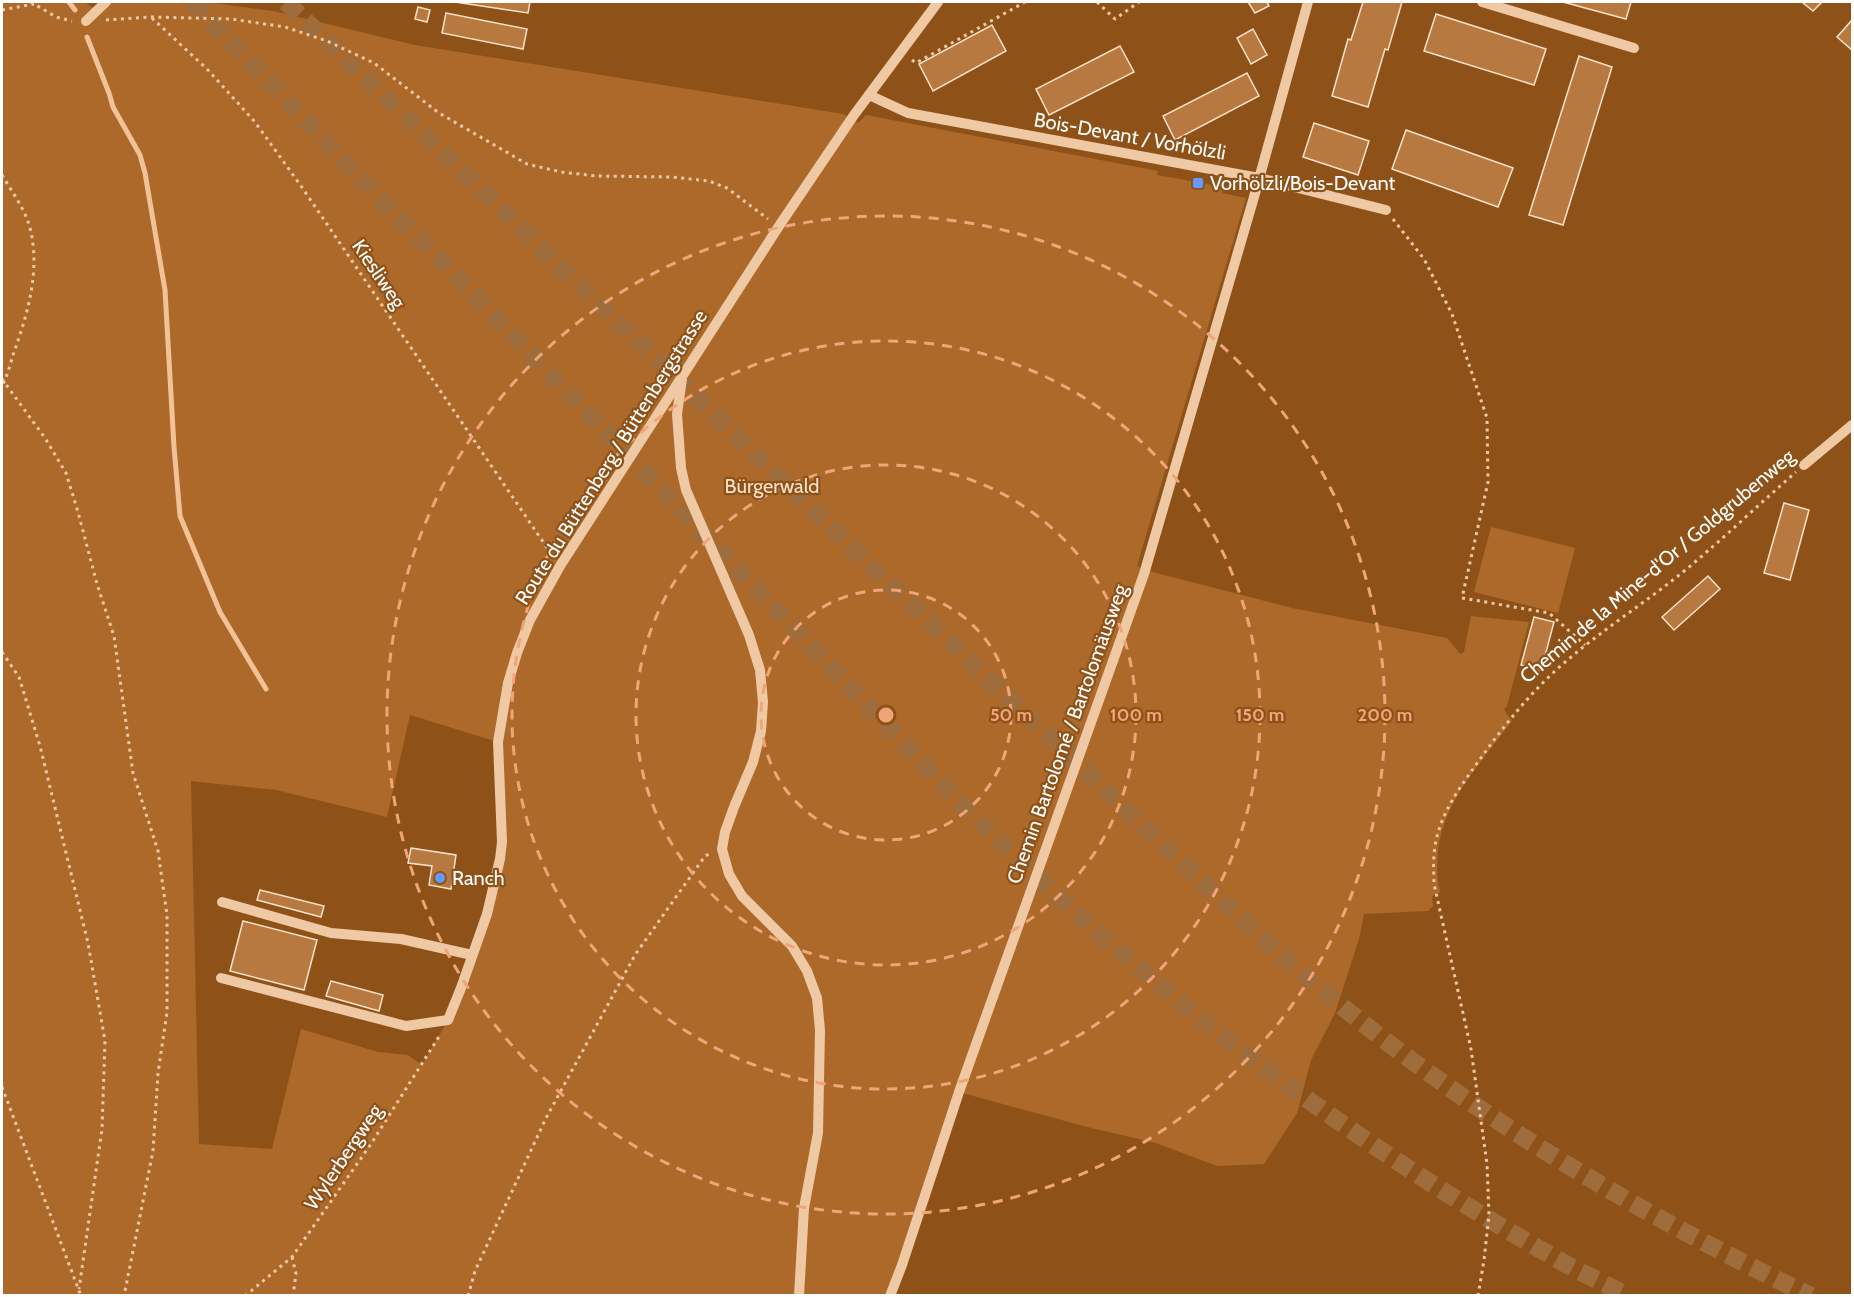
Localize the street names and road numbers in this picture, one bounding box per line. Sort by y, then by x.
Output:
street label: Bois-Devant / Vorhölzli [1032,107,1228,165]
street label: Kiesliweg [347,235,411,314]
street label: Route du Büttenberg / Büttenbergstrasse [510,305,712,609]
street label: Chemin de la Mine-d'Or / Goldgrubenweg [1515,443,1800,688]
street label: Chemin Bartolomé / Bartolomäusweg [1002,580,1133,887]
street label: Wylerbergweg [299,1099,388,1214]

